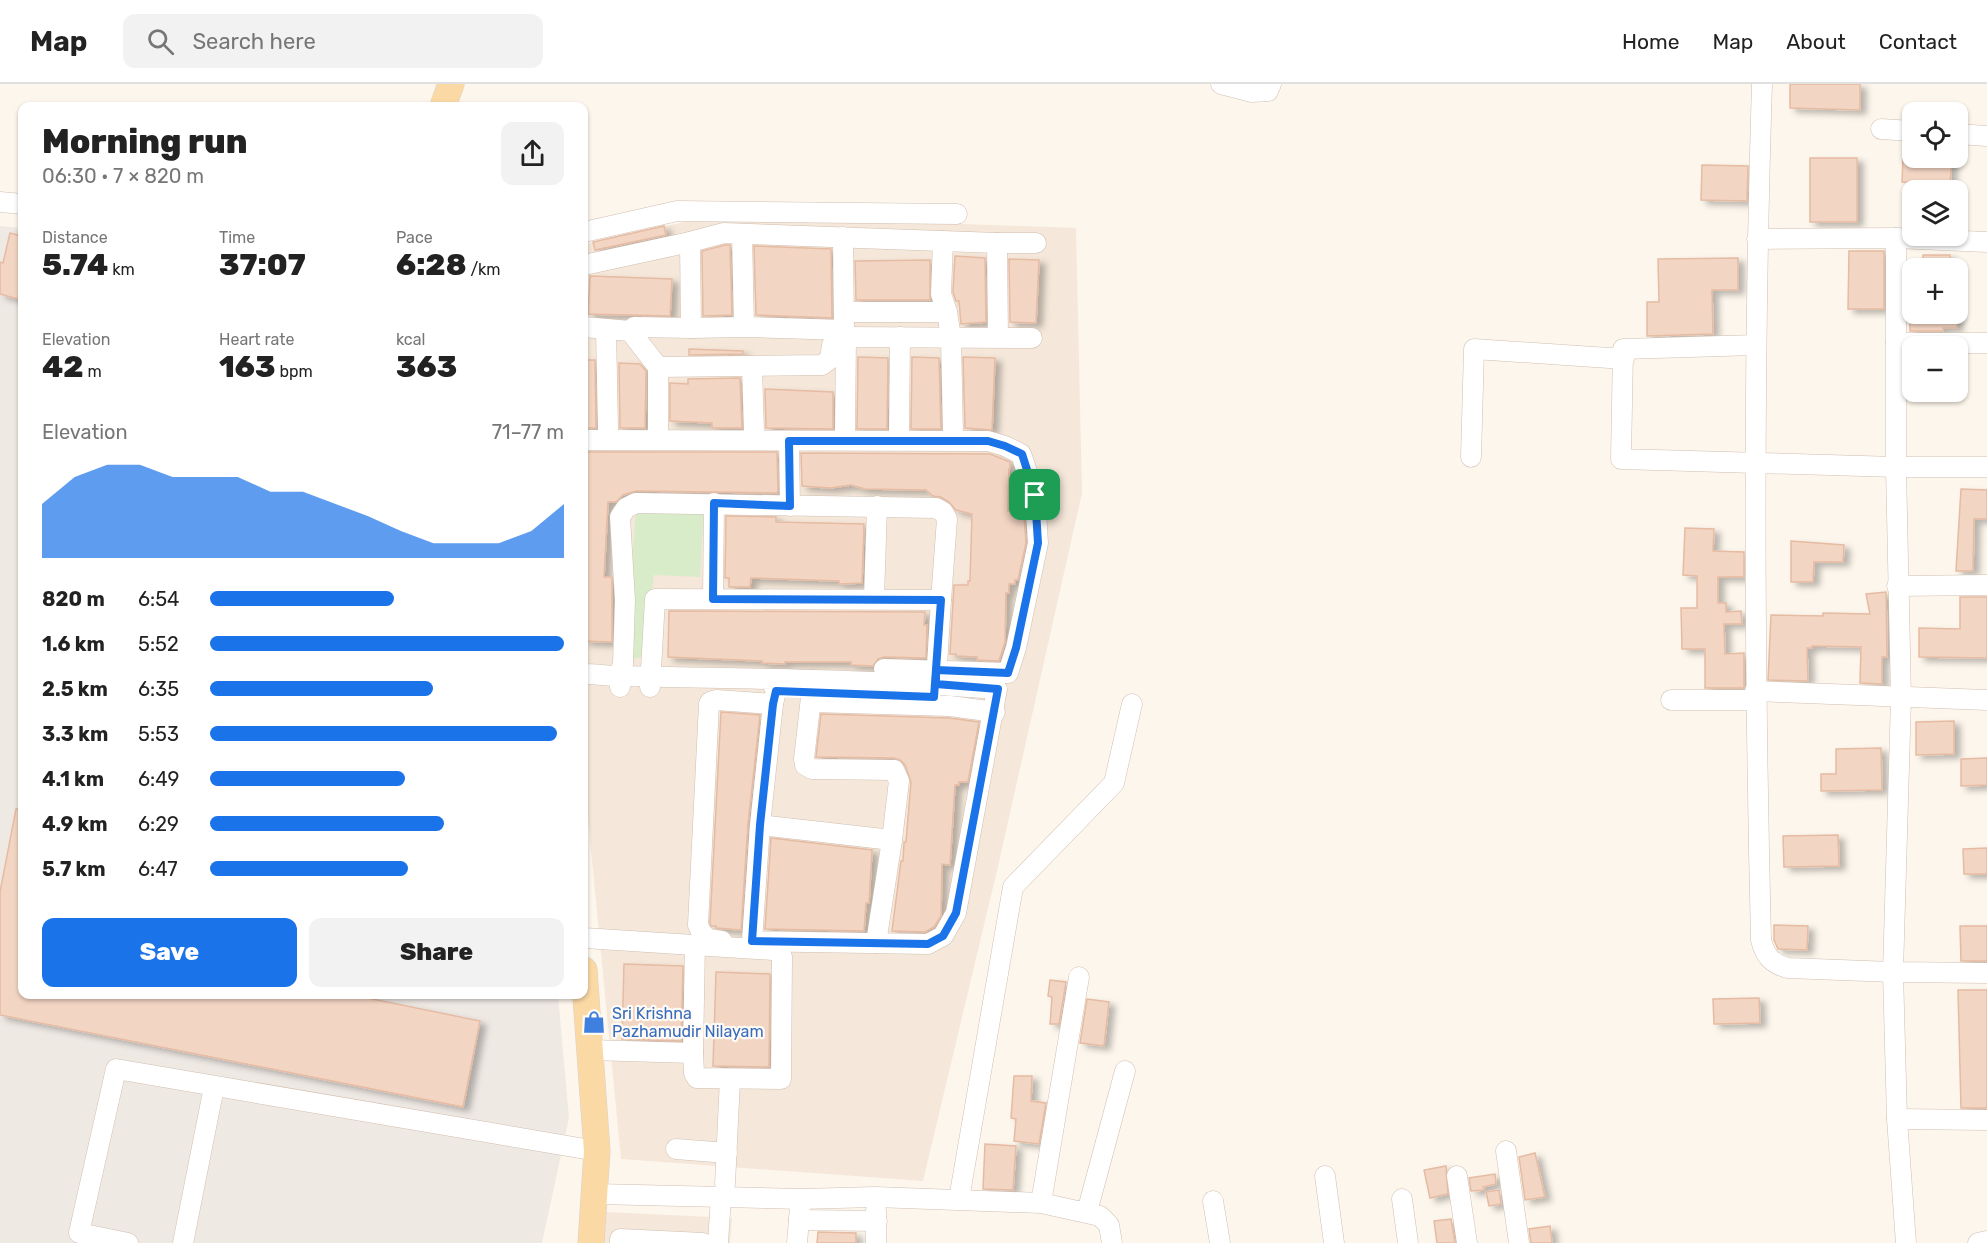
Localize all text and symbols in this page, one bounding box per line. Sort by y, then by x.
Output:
search box [123,14,543,68]
text: Map [30,25,87,58]
icon: search [144,25,177,58]
text: Search here [192,28,316,55]
text: Home [1622,29,1679,54]
text: Map [1712,29,1753,54]
text: About [1786,29,1846,54]
text: Contact [1879,29,1957,54]
map controls [1902,102,1968,402]
button: locate [1902,102,1968,168]
text: Morning run [42,122,247,161]
button: share [501,122,564,185]
text: 06:30 · 7 × 820 m [42,164,204,188]
button: layers [1902,180,1968,246]
text: Distance [42,228,108,247]
text: Time [219,228,255,247]
text: Pace [396,228,433,247]
text: 5.74 [42,247,108,283]
text: 37:07 [219,247,306,283]
text: 6:28 [396,247,466,283]
button: + [1902,258,1968,324]
text: km [108,260,135,279]
text: /km [466,260,501,279]
text: Elevation [42,330,111,349]
text: Heart rate [219,330,294,349]
text: kcal [396,330,425,349]
button: − [1902,336,1968,402]
text: 42 [42,349,84,385]
text: 163 [219,349,275,385]
text: 363 [396,349,457,385]
text: m [84,362,102,381]
text: bpm [275,362,313,381]
text: Elevation [42,420,128,444]
text: 71–77 m [492,420,564,444]
pin [1009,469,1060,520]
icon: arrive [1018,478,1051,511]
text: 820 m [42,587,105,611]
text: 6:54 [138,587,179,611]
text: 1.6 km [42,632,105,656]
text: 5:52 [138,632,179,656]
text: 2.5 km [42,677,108,701]
text: 6:35 [138,677,179,701]
text: 3.3 km [42,722,108,746]
text: 5:53 [138,722,179,746]
text: 4.1 km [42,767,104,791]
text: 6:49 [138,767,179,791]
text: 4.9 km [42,812,108,836]
text: 6:29 [138,812,179,836]
text: 5.7 km [42,857,106,881]
text: 6:47 [138,857,178,881]
button: Save [42,918,297,987]
button: Share [309,918,564,987]
place label: Sri Krishna Pazhamudir Nilayam [612,1004,764,1041]
shop icon: Sri Krishna Pazhamudir Nilayam [581,1009,607,1035]

